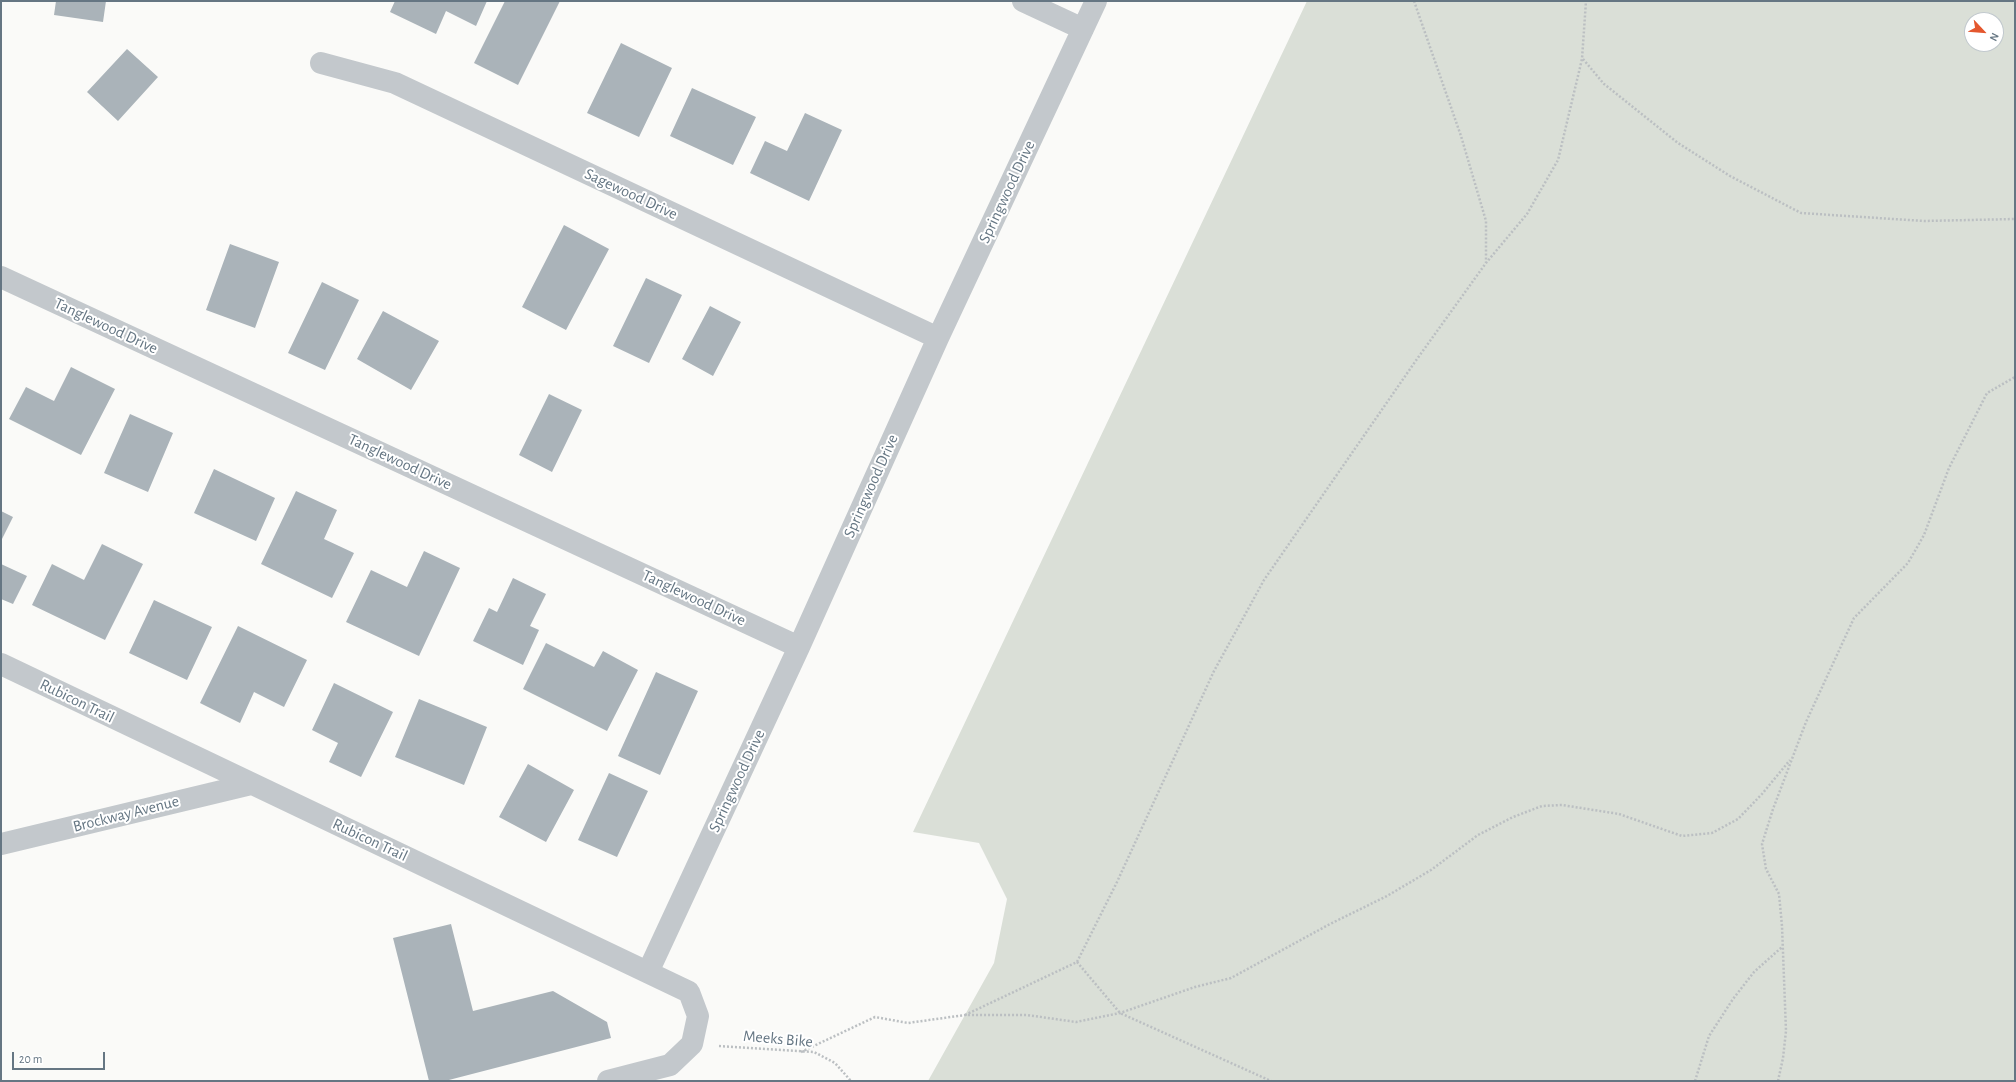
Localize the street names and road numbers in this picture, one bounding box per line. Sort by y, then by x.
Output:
street label: Springwood Drive [975,138,1039,246]
street label: Sagewood Drive [582,164,680,224]
street label: Tanglewood Drive [51,294,161,358]
street label: Tanglewood Drive [345,430,455,494]
street label: Springwood Drive [840,431,902,541]
street label: Tanglewood Drive [639,566,749,630]
street label: Rubicon Trail [37,675,117,727]
street label: Springwood Drive [705,727,769,835]
street label: Brockway Avenue [71,792,181,836]
street label: Rubicon Trail [329,814,411,866]
street label: Meeks Bike [742,1026,814,1052]

